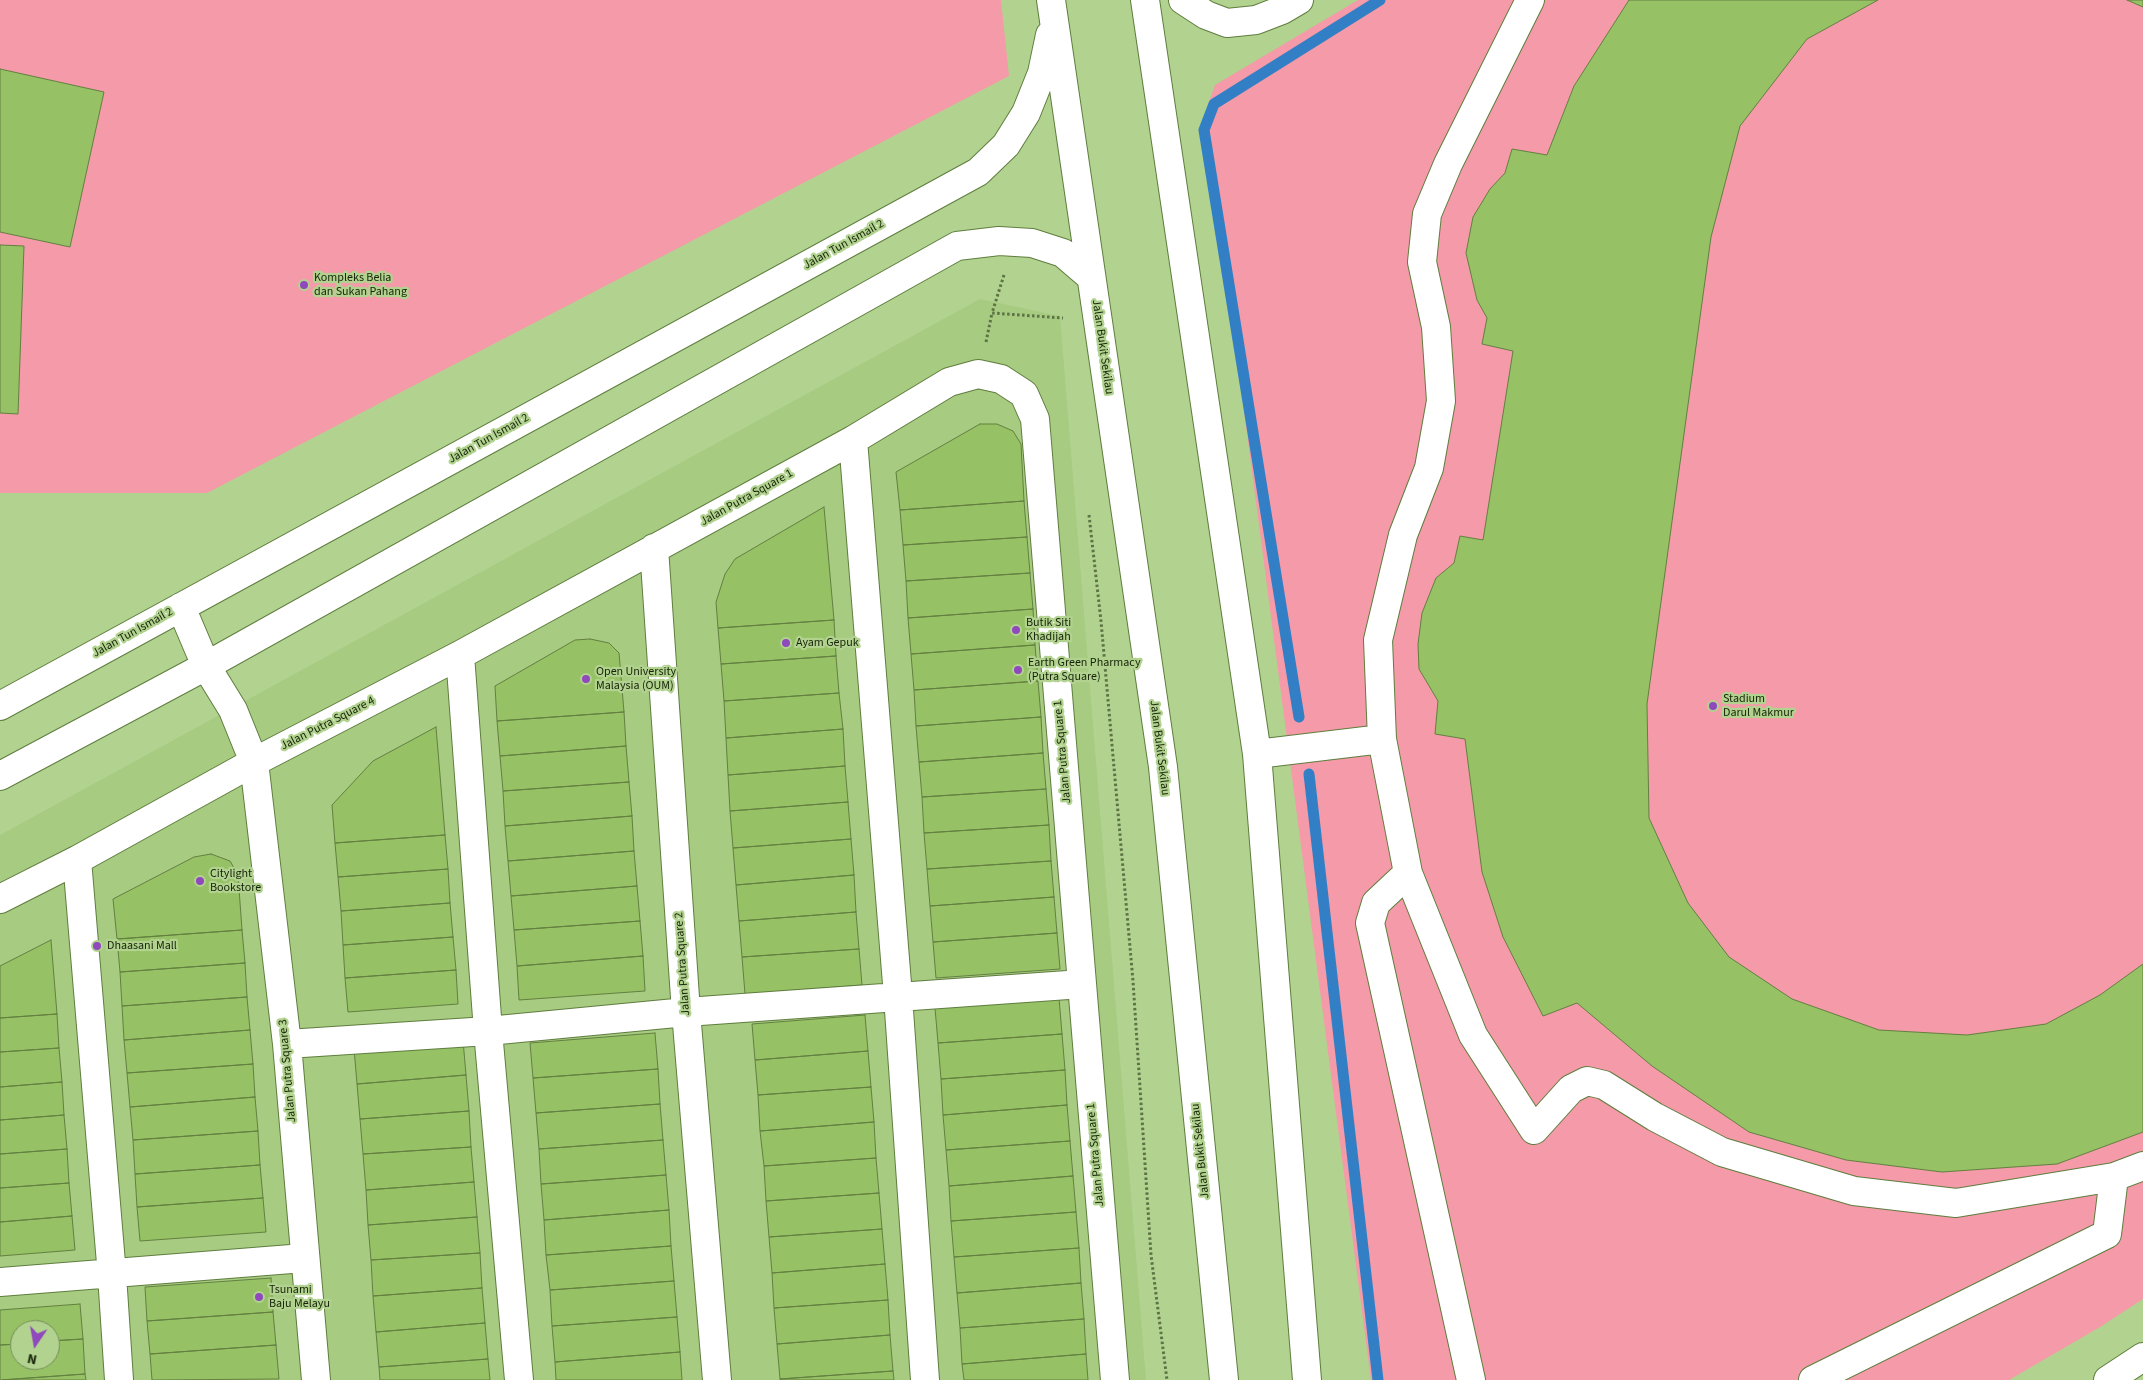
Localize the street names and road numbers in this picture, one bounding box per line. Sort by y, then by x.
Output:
street label: Jalan Tun Ismail 2 [801,217,887,273]
street label: Jalan Bukit Sekilau [1088,299,1116,395]
street label: Jalan Tun Ismail 2 [446,411,532,467]
street label: Jalan Putra Square 1 [698,467,796,529]
street label: Jalan Tun Ismail 2 [90,605,176,661]
street label: Jalan Putra Square 4 [279,694,377,754]
street label: Jalan Putra Square 1 [1051,700,1075,804]
street label: Jalan Bukit Sekilau [1146,700,1172,796]
street label: Jalan Putra Square 2 [672,912,694,1016]
street label: Jalan Putra Square 3 [276,1019,300,1123]
street label: Jalan Putra Square 1 [1084,1103,1108,1207]
street label: Jalan Bukit Sekilau [1189,1103,1213,1199]

